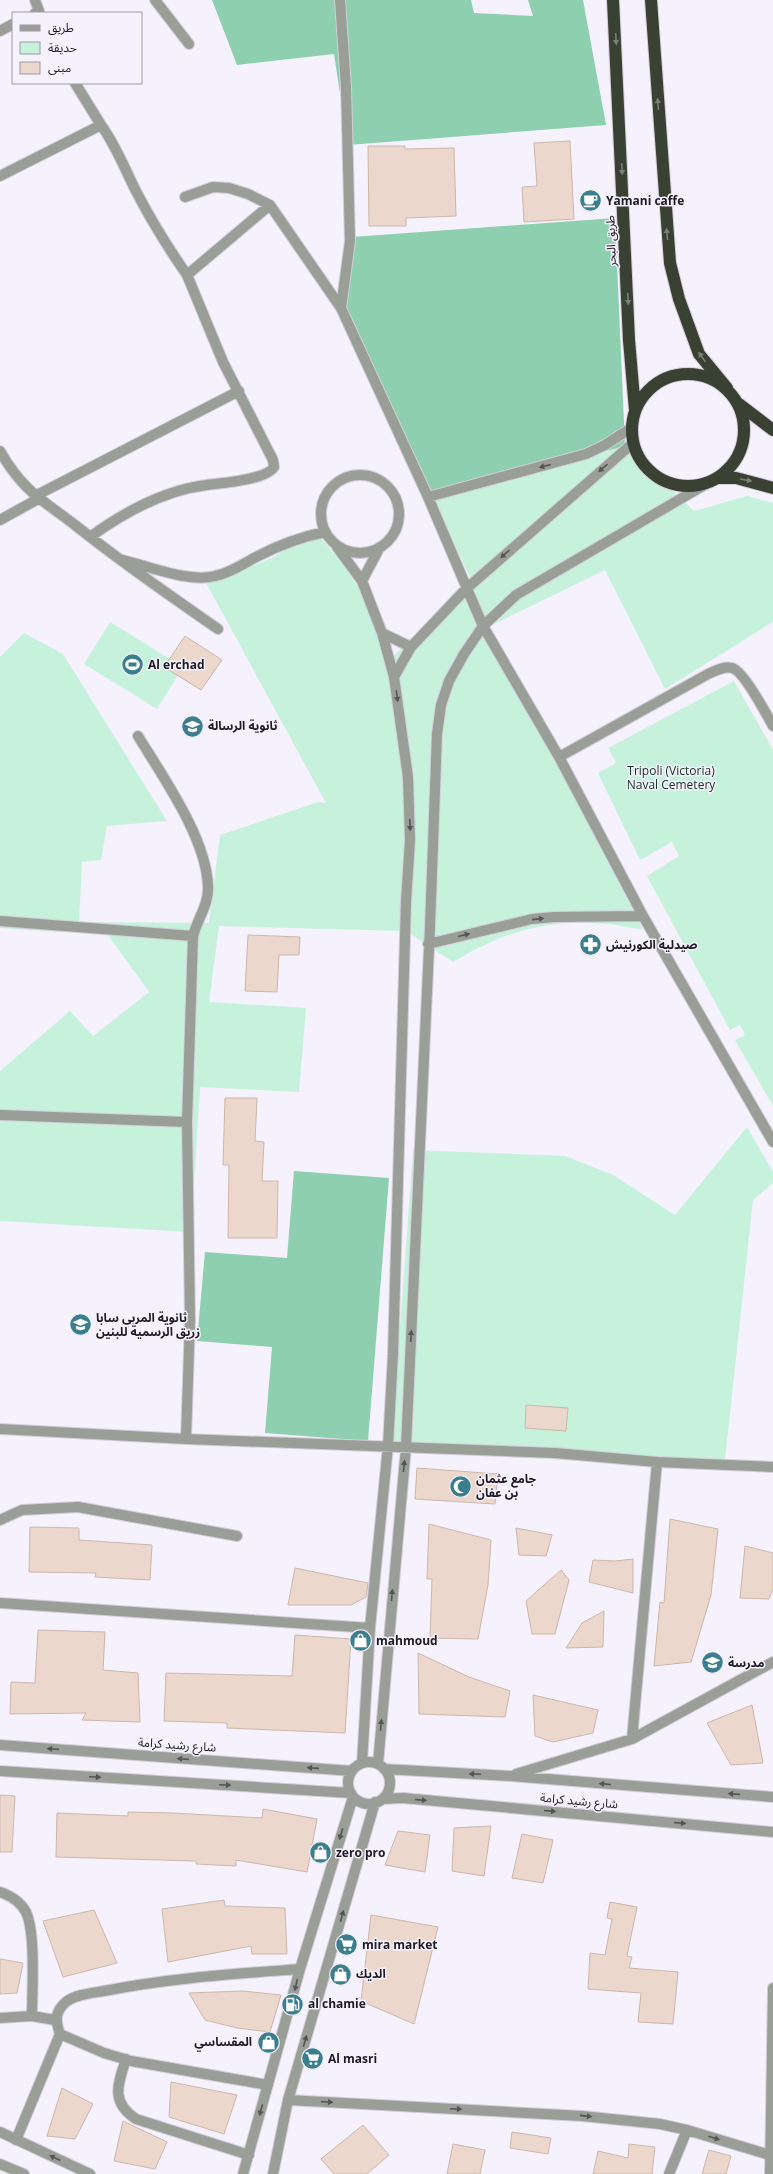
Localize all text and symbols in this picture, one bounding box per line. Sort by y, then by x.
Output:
legend [12,12,142,84]
text: طريق [48,19,74,36]
one-way arrow [612,33,619,45]
text: حديقة [48,39,77,56]
text: مبنى [48,59,71,76]
one-way arrow [654,98,661,110]
one-way arrow [619,163,626,175]
cafe icon: Yamani caffe [577,188,603,214]
place label: Yamani caffe [606,192,684,209]
street label: طريق البحر [601,215,620,268]
one-way arrow [664,228,670,240]
one-way arrow [624,293,631,305]
one-way arrow [698,352,706,363]
one-way arrow [539,463,551,469]
one-way arrow [598,463,607,472]
one-way arrow [740,477,752,483]
one-way arrow [500,550,511,559]
sports icon: Al erchad [120,652,146,678]
place label: Al erchad [148,656,205,673]
one-way arrow [394,690,400,702]
school or university icon: ثانوية الرسالة [180,713,206,739]
place label: ثانوية الرسالة [208,717,278,734]
park label: Tripoli (Victoria) Naval Cemetery [627,762,716,793]
one-way arrow [406,819,413,831]
one-way arrow [532,915,544,922]
one-way arrow [458,932,470,938]
pharmacy icon: صيدلية الكورنيش [577,932,603,958]
place label: صيدلية الكورنيش [606,936,698,953]
place label: ثانوية المربي سابا زريق الرسمية للبنين [96,1309,200,1340]
school or university icon: ثانوية المربي سابا زريق الرسمية للبنين [68,1312,94,1338]
one-way arrow [407,1330,414,1342]
one-way arrow [401,1460,407,1472]
place label: جامع عثمان بن عفان [476,1470,537,1501]
mosque icon: جامع عثمان بن عفان [447,1473,473,1499]
one-way arrow [389,1589,396,1601]
shop icon: mahmoud [347,1628,373,1654]
place label: mahmoud [376,1632,438,1649]
school or university icon: مدرسة [699,1650,725,1676]
place label: مدرسة [728,1654,764,1671]
one-way arrow [378,1719,384,1731]
street label: شارع رشيد كرامة [137,1733,217,1757]
one-way arrow [47,1746,59,1753]
one-way arrow [177,1755,189,1762]
one-way arrow [307,1765,319,1772]
one-way arrow [468,1771,481,1777]
one-way arrow [89,1773,101,1780]
one-way arrow [598,1780,611,1787]
one-way arrow [219,1781,231,1788]
street label: شارع رشيد كرامة [539,1789,619,1813]
one-way arrow [728,1790,740,1797]
one-way arrow [415,1796,427,1803]
one-way arrow [544,1808,556,1815]
one-way arrow [673,1820,686,1826]
one-way arrow [338,1828,344,1840]
shop icon: zero pro [307,1840,333,1866]
place label: zero pro [336,1844,385,1861]
one-way arrow [339,1910,345,1922]
supermarket icon: mira market [333,1932,359,1958]
place label: mira market [362,1936,437,1953]
shop icon: الديك [328,1961,354,1987]
place label: الديك [356,1965,386,1982]
one-way arrow [293,1979,299,1991]
fuel station icon: al chamie [279,1991,305,2017]
place label: al chamie [308,1995,366,2012]
shop icon: المقساسي [255,2029,281,2055]
place label: المقساسي [194,2033,252,2052]
one-way arrow [302,2035,308,2047]
supermarket icon: Al masri [300,2046,326,2072]
place label: Al masri [328,2050,377,2067]
one-way arrow [321,2099,333,2106]
one-way arrow [258,2105,264,2117]
one-way arrow [450,2106,463,2112]
one-way arrow [580,2113,592,2119]
one-way arrow [708,2135,720,2141]
one-way arrow [49,2155,60,2161]

